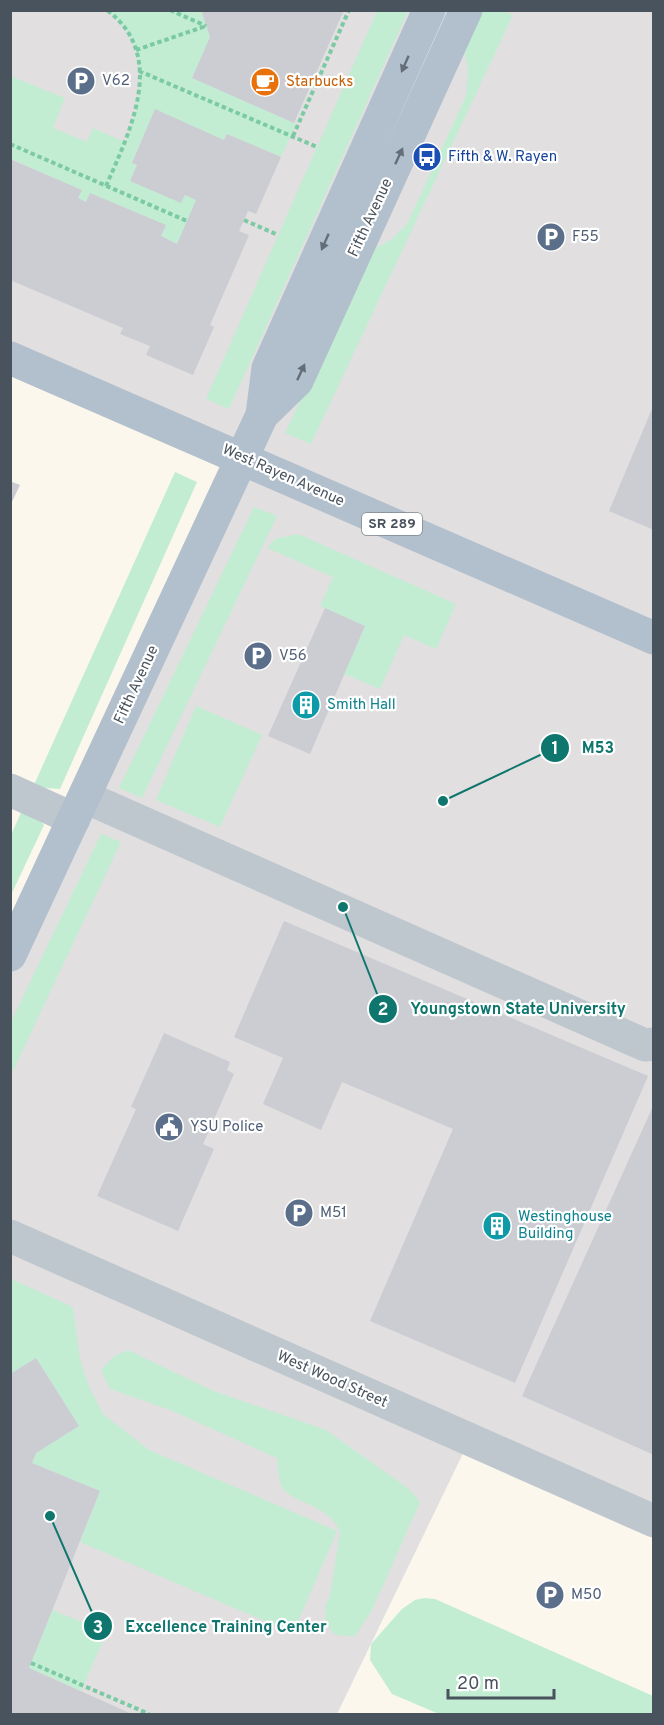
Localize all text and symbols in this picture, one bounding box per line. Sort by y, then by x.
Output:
one-way arrow [400,55,410,73]
parking icon: V62 [65,65,97,97]
cafe icon: Starbucks [249,66,281,98]
place label: V62 [102,72,130,91]
place label: Starbucks [286,73,353,92]
bus stop icon: Fifth & W. Rayen [411,141,443,173]
one-way arrow [395,147,405,165]
place label: Fifth & W. Rayen [448,148,557,167]
street label: Fifth Avenue [345,176,397,260]
parking icon: F55 [535,221,567,253]
place label: F55 [572,228,599,247]
one-way arrow [320,233,330,251]
one-way arrow [296,363,305,380]
street label: West Rayen Avenue [219,441,347,511]
road number: SR 289 [362,513,422,535]
parking icon: V56 [242,640,274,672]
street label: Fifth Avenue [111,643,163,727]
place label: V56 [279,647,307,666]
building icon: Smith Hall [290,689,322,721]
place label: Smith Hall [327,696,396,715]
callout: M53 [540,731,626,765]
text: 1 [551,738,559,761]
text: M53 [582,739,614,759]
callout: Youngstown State University [368,992,638,1026]
text: 2 [377,999,389,1022]
text: Youngstown State University [410,1000,626,1020]
public building icon: YSU Police [153,1111,185,1143]
place label: YSU Police [190,1118,263,1137]
parking icon: M51 [283,1197,315,1229]
place label: M51 [320,1204,347,1223]
place label: Westinghouse Building [518,1208,612,1244]
building icon: Westinghouse Building [481,1210,513,1242]
street label: West Wood Street [274,1347,390,1413]
parking icon: M50 [534,1579,566,1611]
place label: M50 [571,1586,602,1605]
callout: Excellence Training Center [83,1609,338,1643]
text: 3 [93,1617,103,1640]
text: Excellence Training Center [125,1618,327,1638]
scale bar [448,1662,554,1700]
text: 20 m [457,1673,499,1696]

